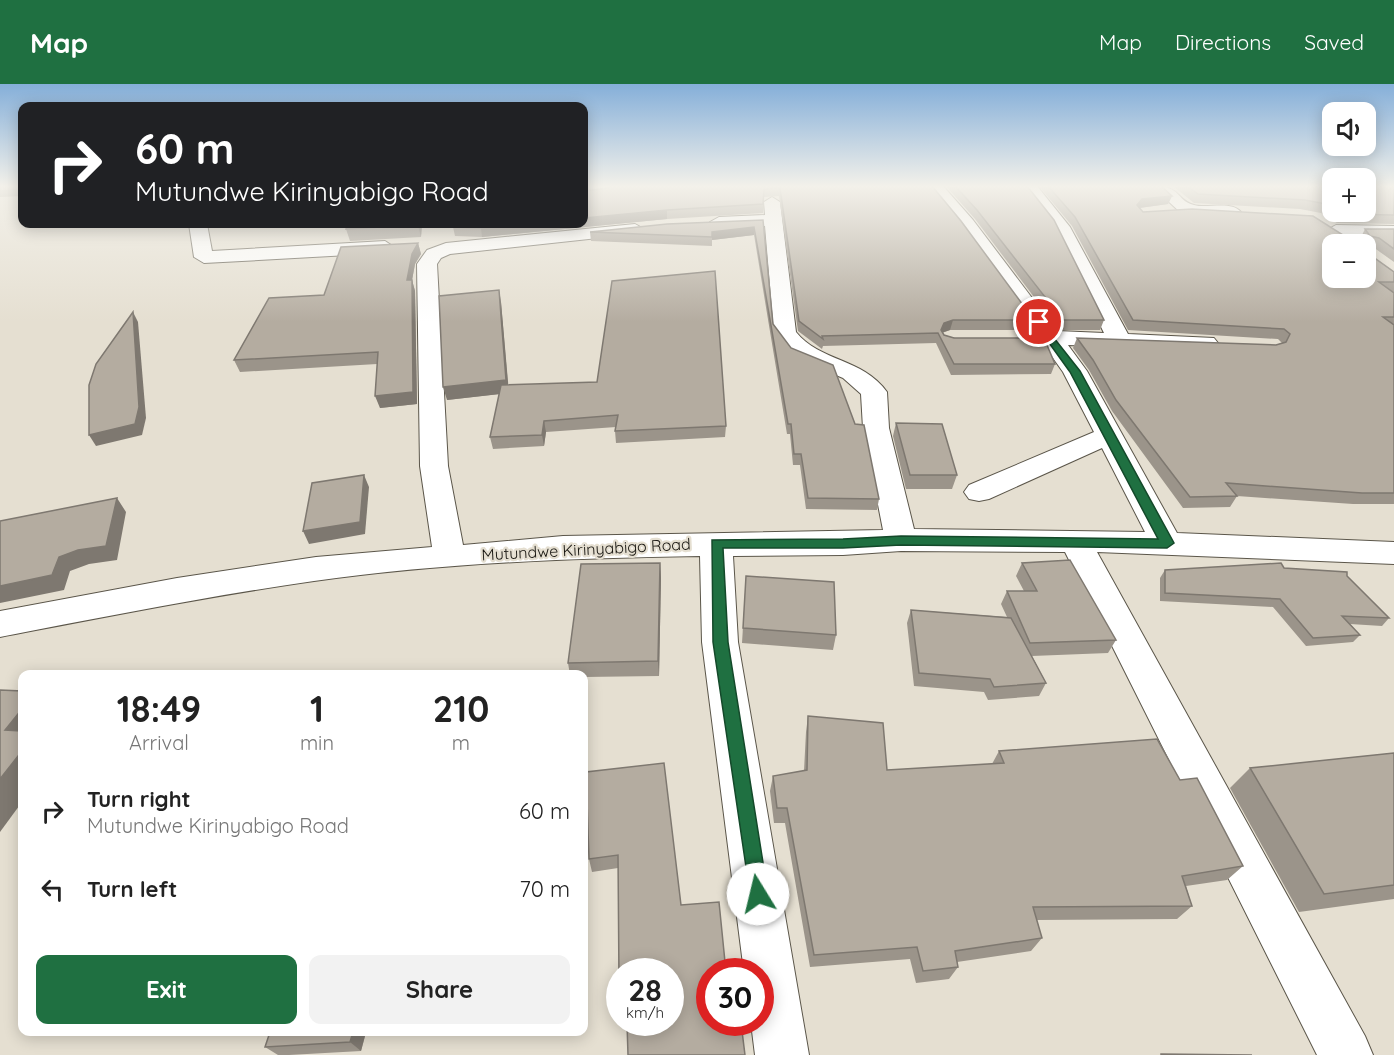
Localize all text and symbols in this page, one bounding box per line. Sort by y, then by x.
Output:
text: Map [30,25,88,60]
text: Map [1099,29,1142,55]
text: Directions [1175,29,1271,55]
text: Saved [1304,29,1364,55]
map controls [1322,102,1376,288]
button: sound [1322,102,1376,156]
text: 60 m [135,122,235,175]
icon: right [36,126,114,204]
button: + [1322,168,1376,222]
text: Mutundwe Kirinyabigo Road [135,174,489,208]
button: − [1322,234,1376,288]
pin [1013,296,1064,347]
icon: arrive [1022,305,1055,338]
street label: Mutundwe Kirinyabigo Road [481,534,691,564]
text: 18:49 [117,686,201,731]
text: 1 [310,686,324,731]
text: 210 [433,686,489,731]
text: Arrival [129,730,189,755]
text: min [300,730,334,755]
text: m [452,730,470,755]
text: Turn right [87,785,191,813]
icon: right [36,795,69,828]
text: 60 m [519,797,570,825]
text: Mutundwe Kirinyabigo Road [87,813,349,838]
position arrow [726,862,790,926]
icon: left [36,873,69,906]
text: Turn left [87,875,177,903]
text: 70 m [520,875,570,903]
button: Exit [36,955,297,1024]
button: Share [309,955,570,1024]
speed limit sign: 30 [696,958,774,1036]
text: 28 [628,971,662,1009]
text: km/h [626,1003,664,1022]

